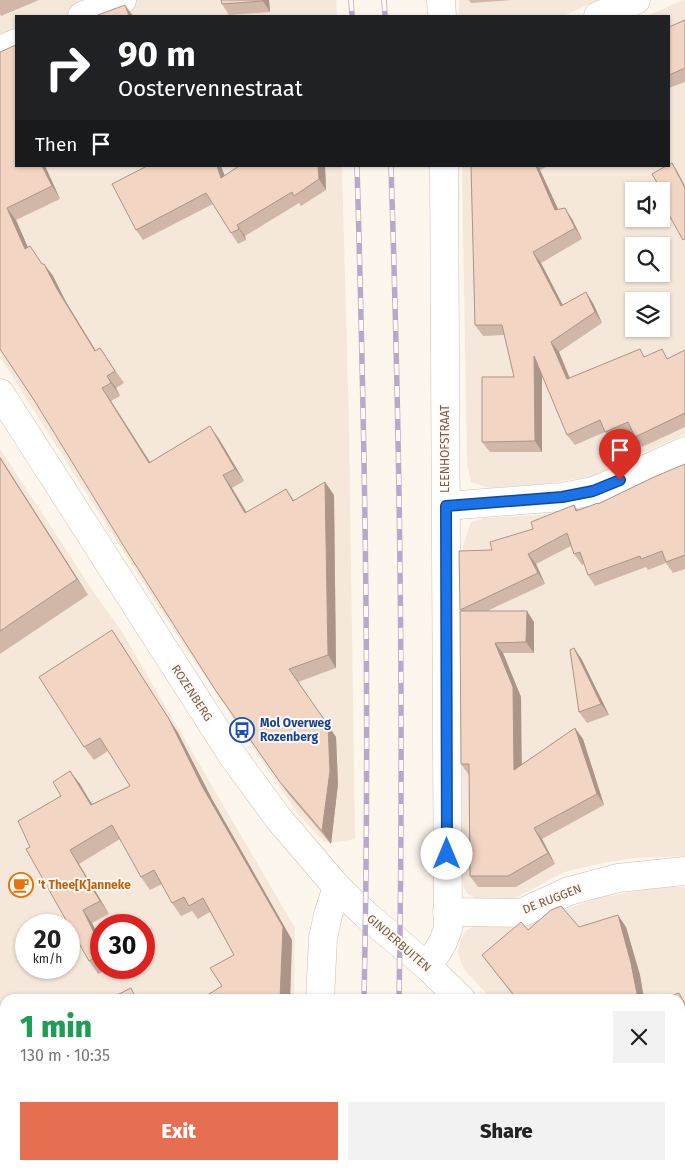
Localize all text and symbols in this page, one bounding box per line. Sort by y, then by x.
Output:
text: 90 m [118,33,196,75]
icon: right [35,35,100,100]
text: Oostervennestraat [118,75,303,102]
icon: arrive [87,130,115,158]
text: Then [35,133,77,156]
map controls [625,182,670,337]
button: sound [625,182,670,227]
button: search [625,237,670,282]
button: layers [625,292,670,337]
street label: LEENHOFSTRAAT [438,404,452,493]
pin [599,429,641,480]
icon: arrive [606,436,634,464]
street label: ROZENBERG [169,662,215,724]
place label: Mol Overweg Rozenberg [260,716,331,744]
bus stop icon: Mol Overweg Rozenberg [229,717,255,743]
position arrow [420,827,472,879]
cafe icon: 't Thee[K]anneke [8,872,34,898]
place label: 't Thee[K]anneke [38,878,131,892]
street label: DE RUGGEN [520,881,584,917]
street label: GINDERBUITEN [364,911,434,975]
speed limit sign: 30 [90,914,155,979]
text: 20 [34,925,61,955]
text: km/h [33,952,62,966]
text: 1 min [20,1009,92,1045]
button: close [613,1011,665,1063]
text: 130 m · 10:35 [20,1046,110,1065]
button: Exit [20,1102,338,1160]
button: Share [348,1102,665,1160]

